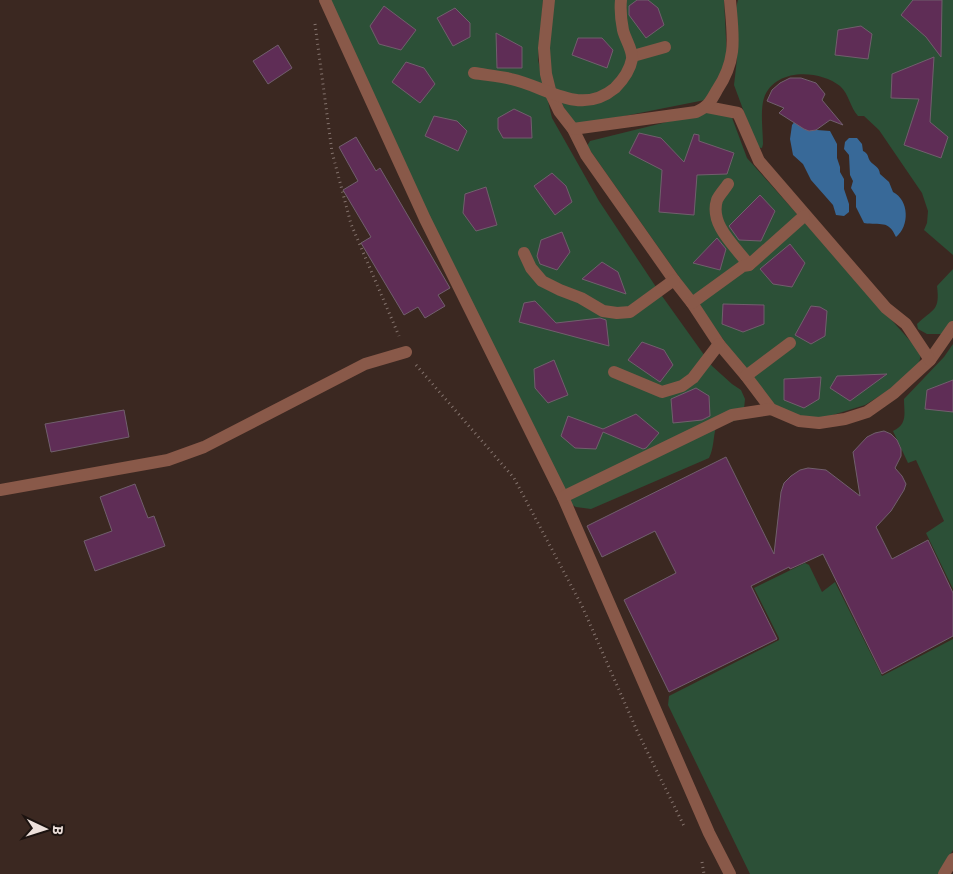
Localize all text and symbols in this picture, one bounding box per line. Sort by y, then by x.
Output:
north arrow [20,804,70,854]
text: B [49,825,67,835]

